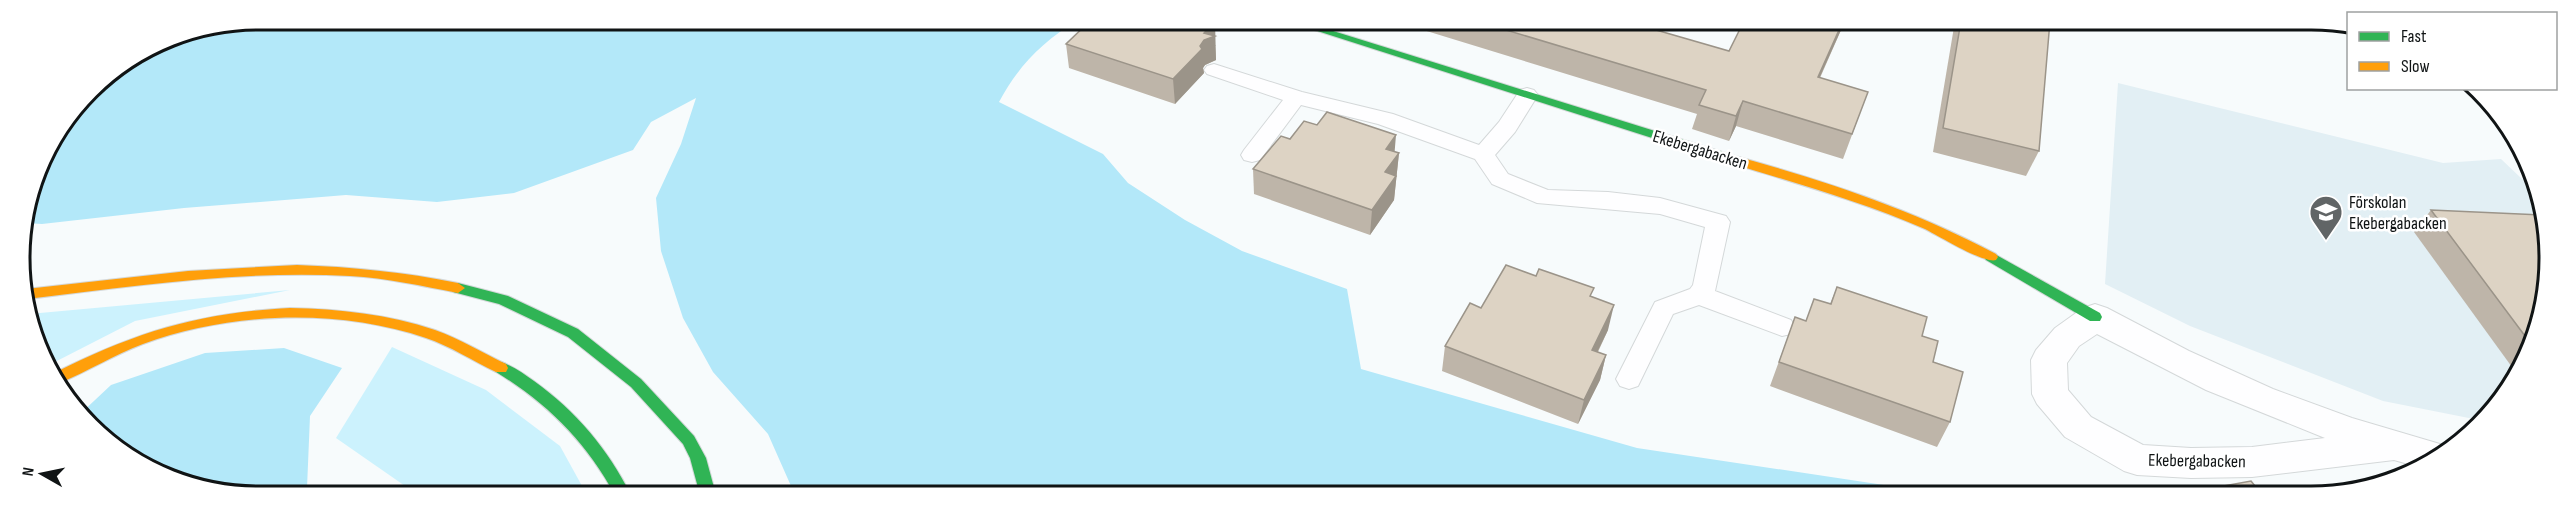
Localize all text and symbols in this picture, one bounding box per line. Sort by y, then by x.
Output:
legend [2347,12,2557,90]
text: Fast [2401,26,2427,47]
text: Slow [2401,56,2430,77]
street label: Ekebergabacken [1650,126,1750,174]
place label: Förskolan Ekebergabacken [2349,192,2447,234]
school or university icon: Förskolan Ekebergabacken [2308,194,2344,241]
north arrow [12,444,72,504]
street label: Ekebergabacken [2148,450,2246,472]
text: N [19,466,39,478]

